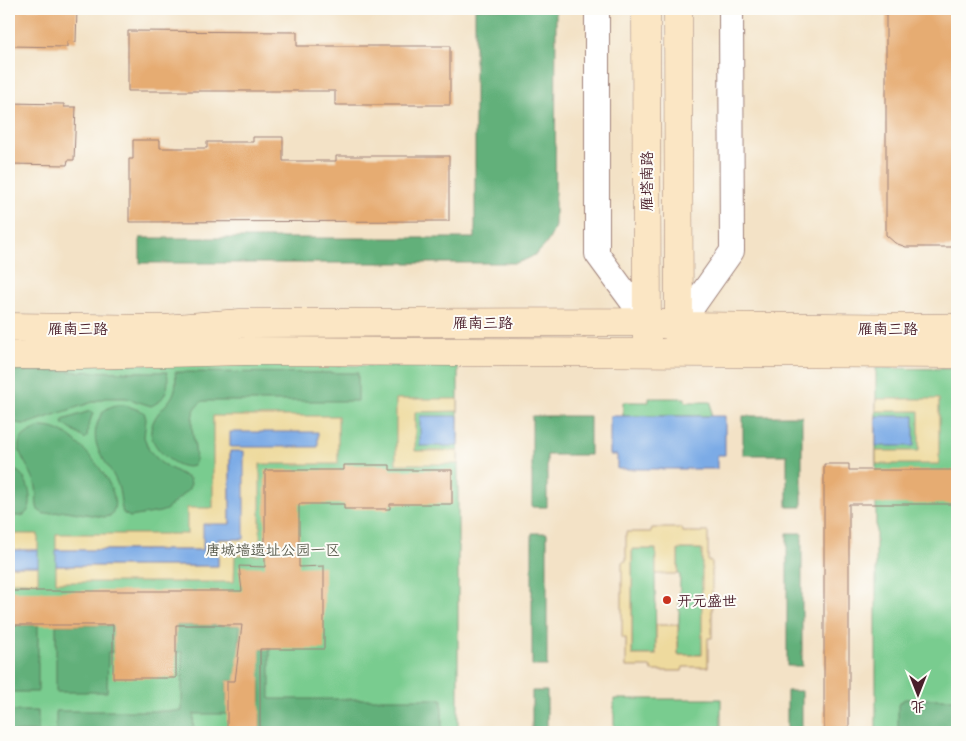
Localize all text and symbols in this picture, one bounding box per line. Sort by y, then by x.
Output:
street label: 雁塔南路 [636,151,656,211]
street label: 雁南三路 [453,312,513,332]
street label: 雁南三路 [48,318,108,338]
street label: 雁南三路 [858,318,918,338]
park label: 唐城墙遗址公园一区 [205,539,341,559]
place label: 开元盛世 [677,590,737,610]
marker: 开元盛世 [661,594,673,606]
north arrow [894,668,944,718]
text: 北 [911,698,925,717]

